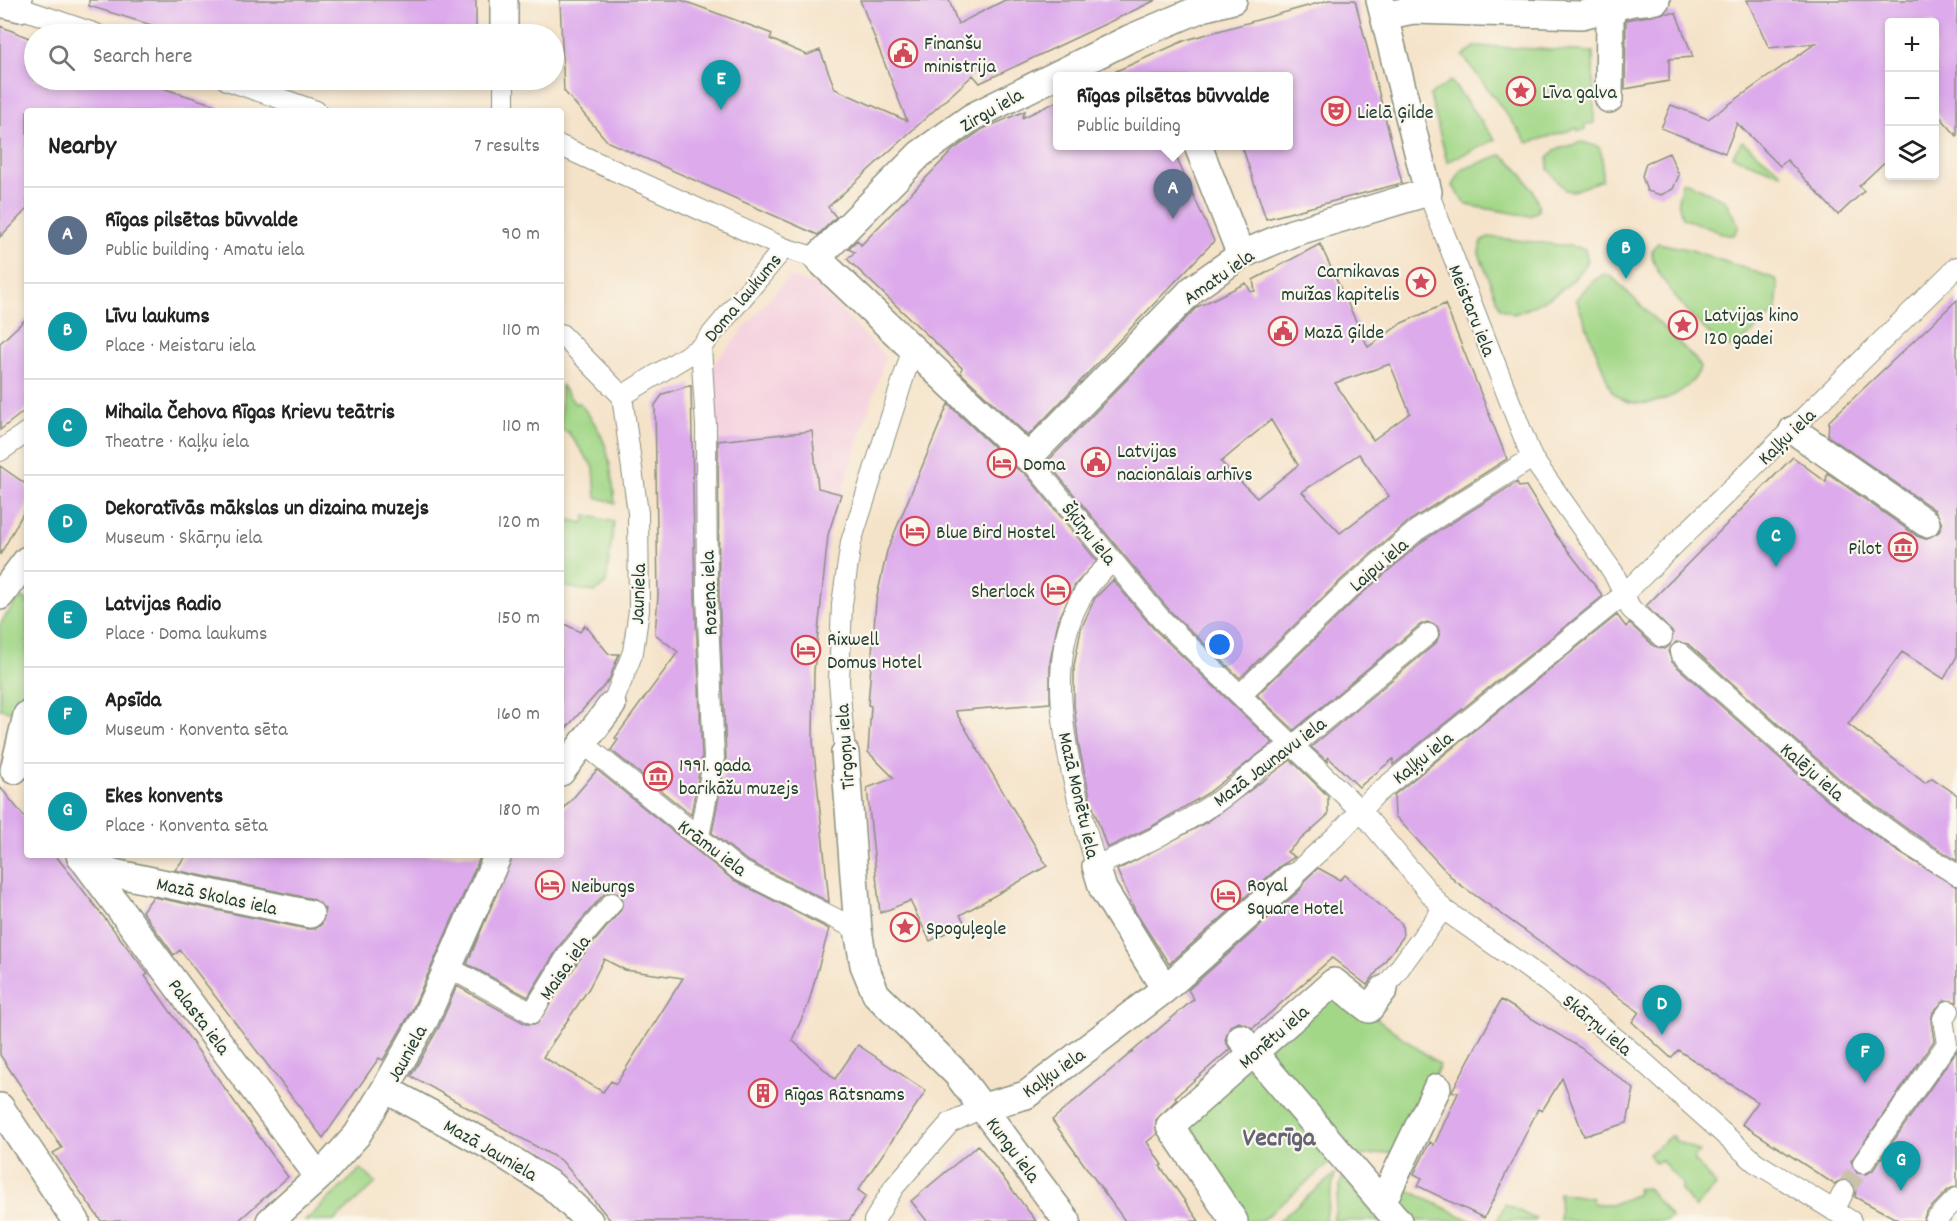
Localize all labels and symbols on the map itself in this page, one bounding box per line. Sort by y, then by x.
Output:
place label: Finanšu ministrija [924,31,996,82]
public building icon: Finanšu ministrija [887,37,919,69]
pin: E [702,60,740,110]
place icon: Līva galva [1505,75,1537,107]
place label: Līva galva [1542,80,1617,108]
street label: Zirgu iela [956,82,1030,141]
theatre icon: Lielā Ģilde [1320,95,1352,127]
place label: Lielā Ģilde [1357,100,1434,128]
pin: A [1154,170,1192,219]
pin: B [1606,230,1646,279]
street label: Amatu iela [1178,243,1262,313]
street label: Doma laukums [699,248,790,350]
place label: Carnikavas muižas kapitelis [1281,259,1400,310]
street label: Meistaru iela [1439,261,1502,362]
place icon: Carnikavas muižas kapitelis [1405,266,1437,298]
place label: Latvijas kino 120 gadei [1704,303,1799,354]
place icon: Latvijas kino 120 gadei [1667,309,1699,341]
public building icon: Mazā Ģilde [1267,315,1299,347]
place label: Mazā Ģilde [1304,320,1384,348]
street label: Kaļķu iela [1753,403,1824,473]
place label: Latvijas nacionālais arhīvs [1117,439,1253,490]
public building icon: Latvijas nacionālais arhīvs [1080,446,1112,478]
hotel icon: Doma [986,447,1018,479]
place label: Doma [1023,452,1066,480]
street label: Šķūņu iela [1054,497,1122,573]
hotel icon: Blue Bird Hostel [899,515,931,547]
pin: C [1756,518,1796,567]
place label: Blue Bird Hostel [936,520,1055,548]
museum icon: Pilot [1887,531,1919,563]
street label: Laipu iela [1344,532,1416,600]
place label: Pilot [1848,536,1882,564]
street label: Rozena iela [696,549,726,636]
street label: Jauniela [625,562,655,625]
hotel icon: Sherlock [1040,574,1072,606]
place label: Sherlock [971,579,1035,607]
place label: Rixwell Domus Hotel [827,627,922,678]
your location [1205,630,1234,659]
hotel icon: Rixwell Domus Hotel [790,634,822,666]
street label: Tirgoņu iela [830,702,864,791]
street label: Mazā Jaunavu iela [1208,711,1334,815]
street label: Kaļķu iela [1387,726,1461,793]
street label: Mazā Monētu iela [1049,730,1105,862]
street label: Kalēju iela [1773,737,1850,810]
place label: 1991. gada barikāžu muzejs [679,753,799,804]
museum icon: 1991. gada barikāžu muzejs [642,760,674,792]
street label: Krāmu iela [671,814,752,885]
hotel icon: Neiburgs [534,869,566,901]
street label: Mazā Skolas iela [153,871,280,925]
place label: Royal Square Hotel [1247,873,1344,924]
place label: Neiburgs [571,874,635,902]
hotel icon: Royal Square Hotel [1210,879,1242,911]
place icon: Spoguļegle [889,911,921,943]
place label: Spoguļegle [926,916,1006,944]
street label: Maisa iela [534,930,599,1007]
street label: Palasta iela [160,974,236,1062]
pin: D [1642,986,1682,1035]
street label: Skārņu iela [1555,989,1638,1064]
street label: Monētu iela [1233,999,1317,1077]
street label: Jauniela [382,1020,436,1088]
pin: F [1846,1034,1884,1083]
street label: Kaļķu iela [1018,1042,1092,1106]
building icon: Rīgas Rātsnams [747,1077,779,1109]
place label: Rīgas Rātsnams [784,1082,905,1110]
street label: Kungu iela [978,1112,1046,1190]
street label: Mazā Jauniela [437,1113,542,1190]
district label: Vecrīga [1243,1121,1316,1158]
pin: G [1882,1142,1920,1191]

